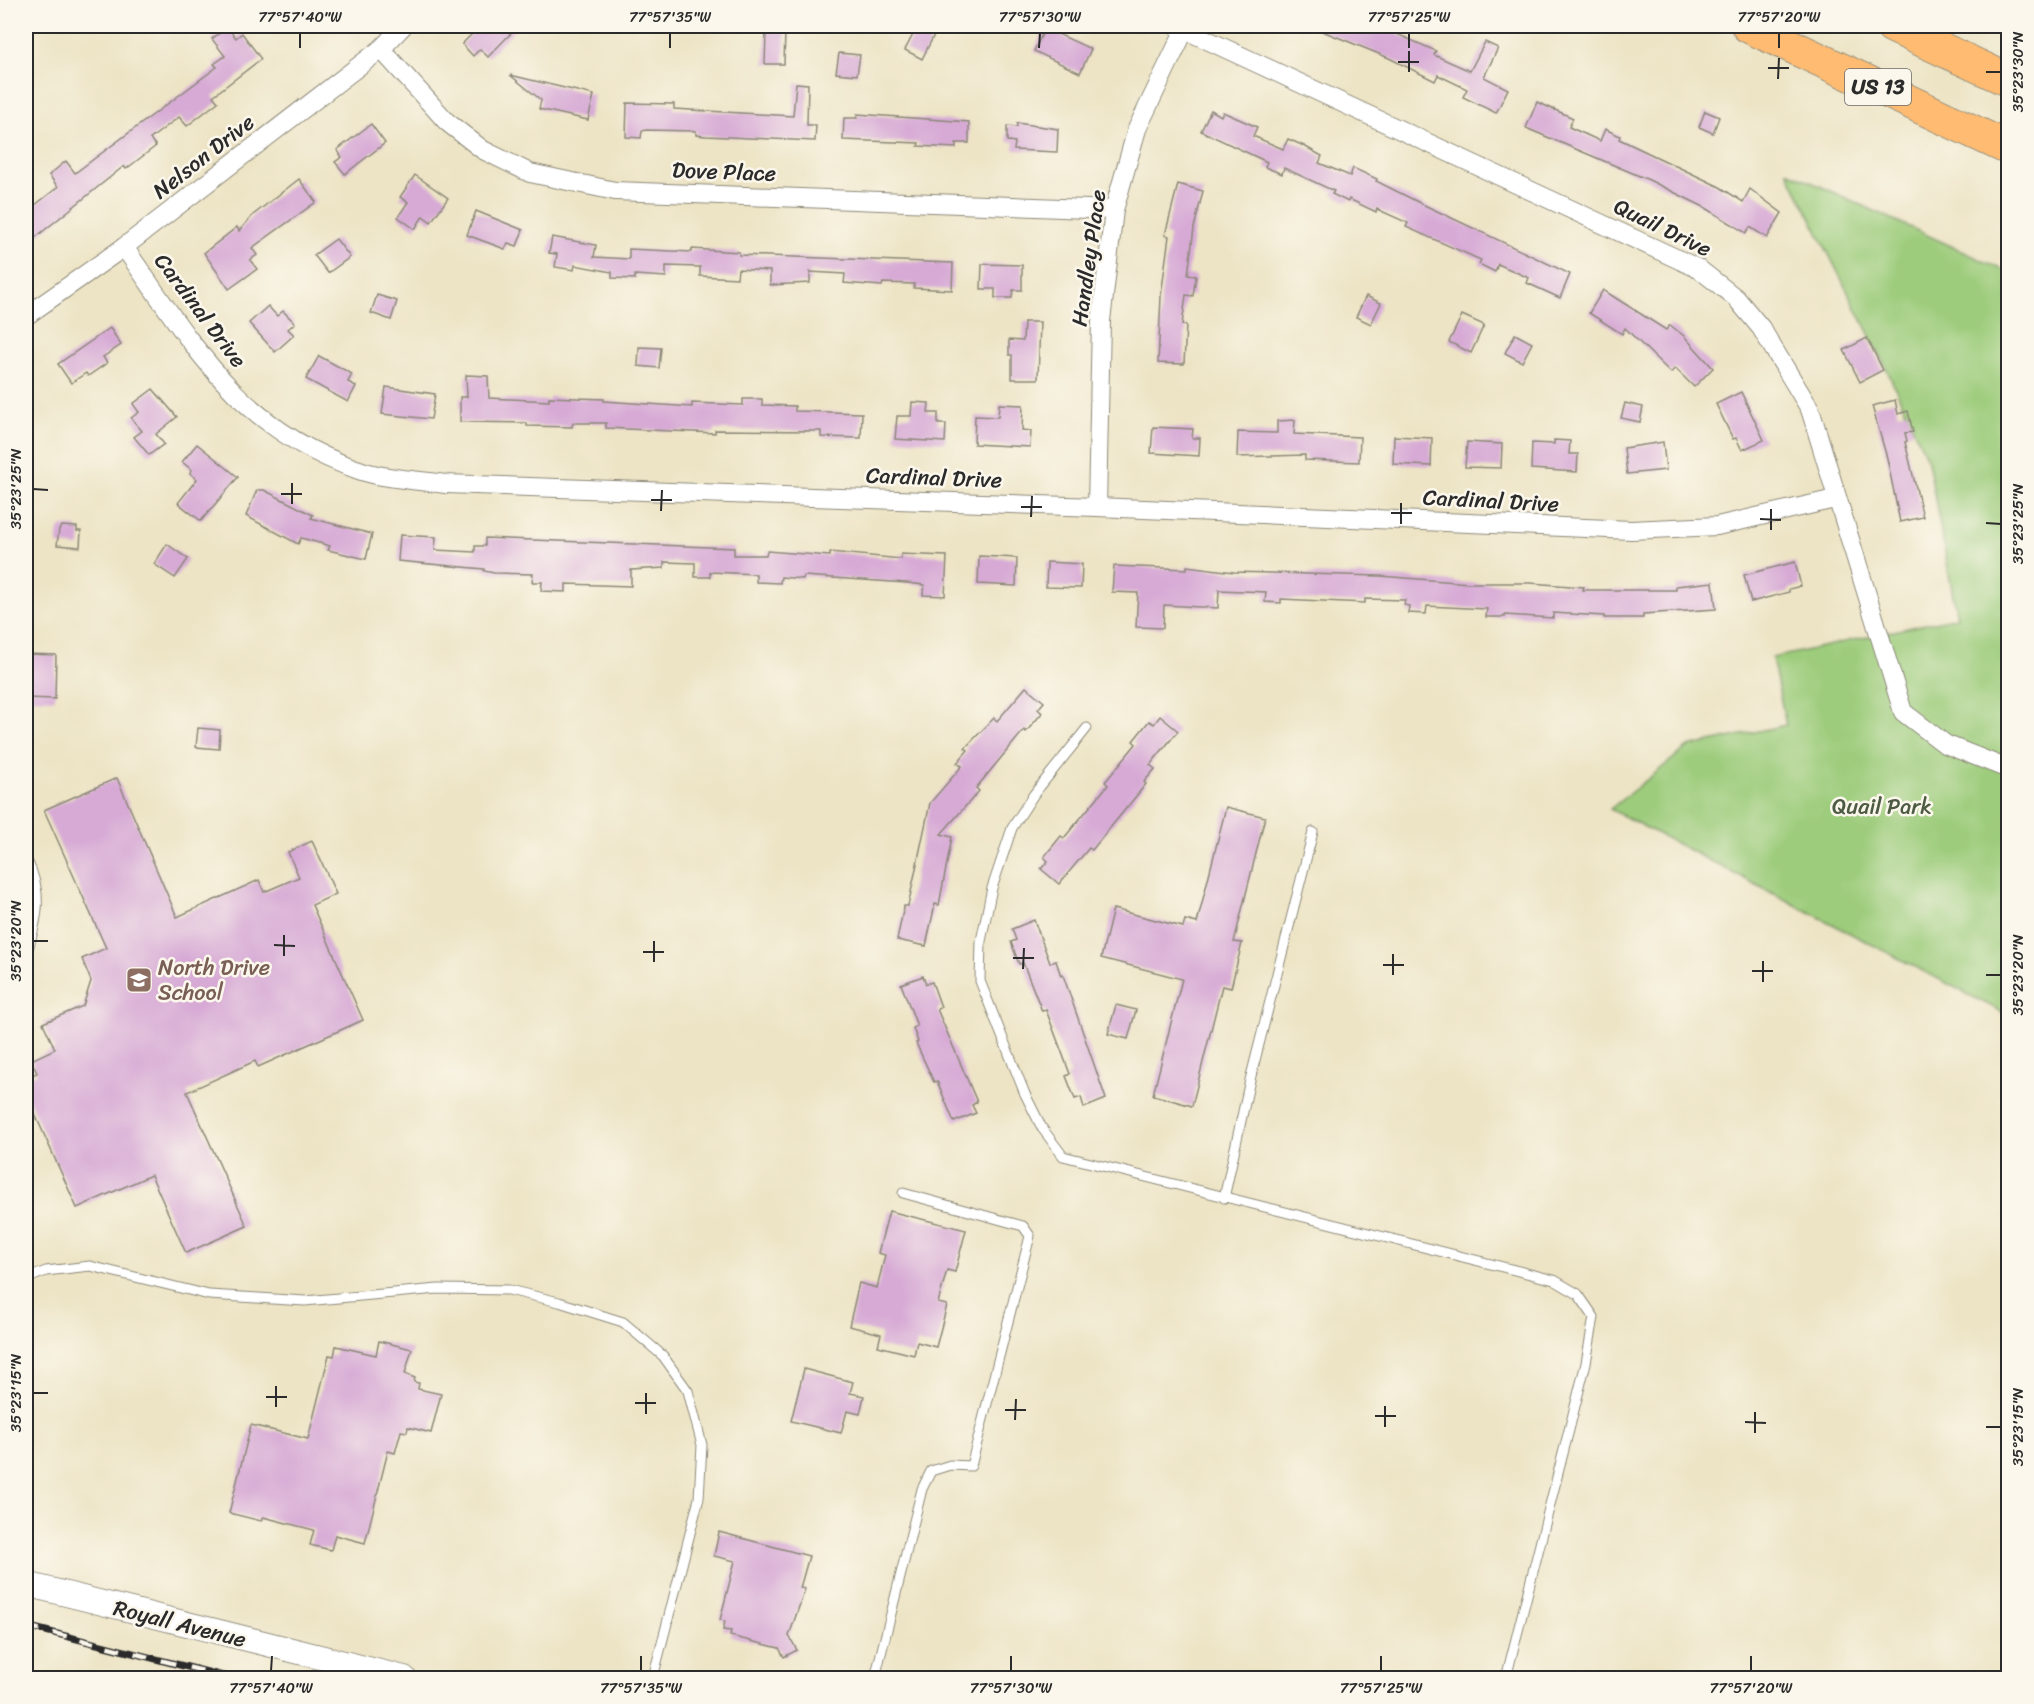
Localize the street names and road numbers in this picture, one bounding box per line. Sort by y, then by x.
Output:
road number: US 13 [1845,69,1911,105]
street label: Nelson Drive [143,104,263,209]
street label: Dove Place [671,150,777,193]
street label: Handley Place [1060,187,1117,329]
street label: Quail Drive [1607,187,1718,268]
street label: Cardinal Drive [144,244,257,376]
street label: Cardinal Drive [865,456,1003,499]
street label: Cardinal Drive [1422,477,1560,524]
street label: Royall Avenue [109,1588,250,1659]

